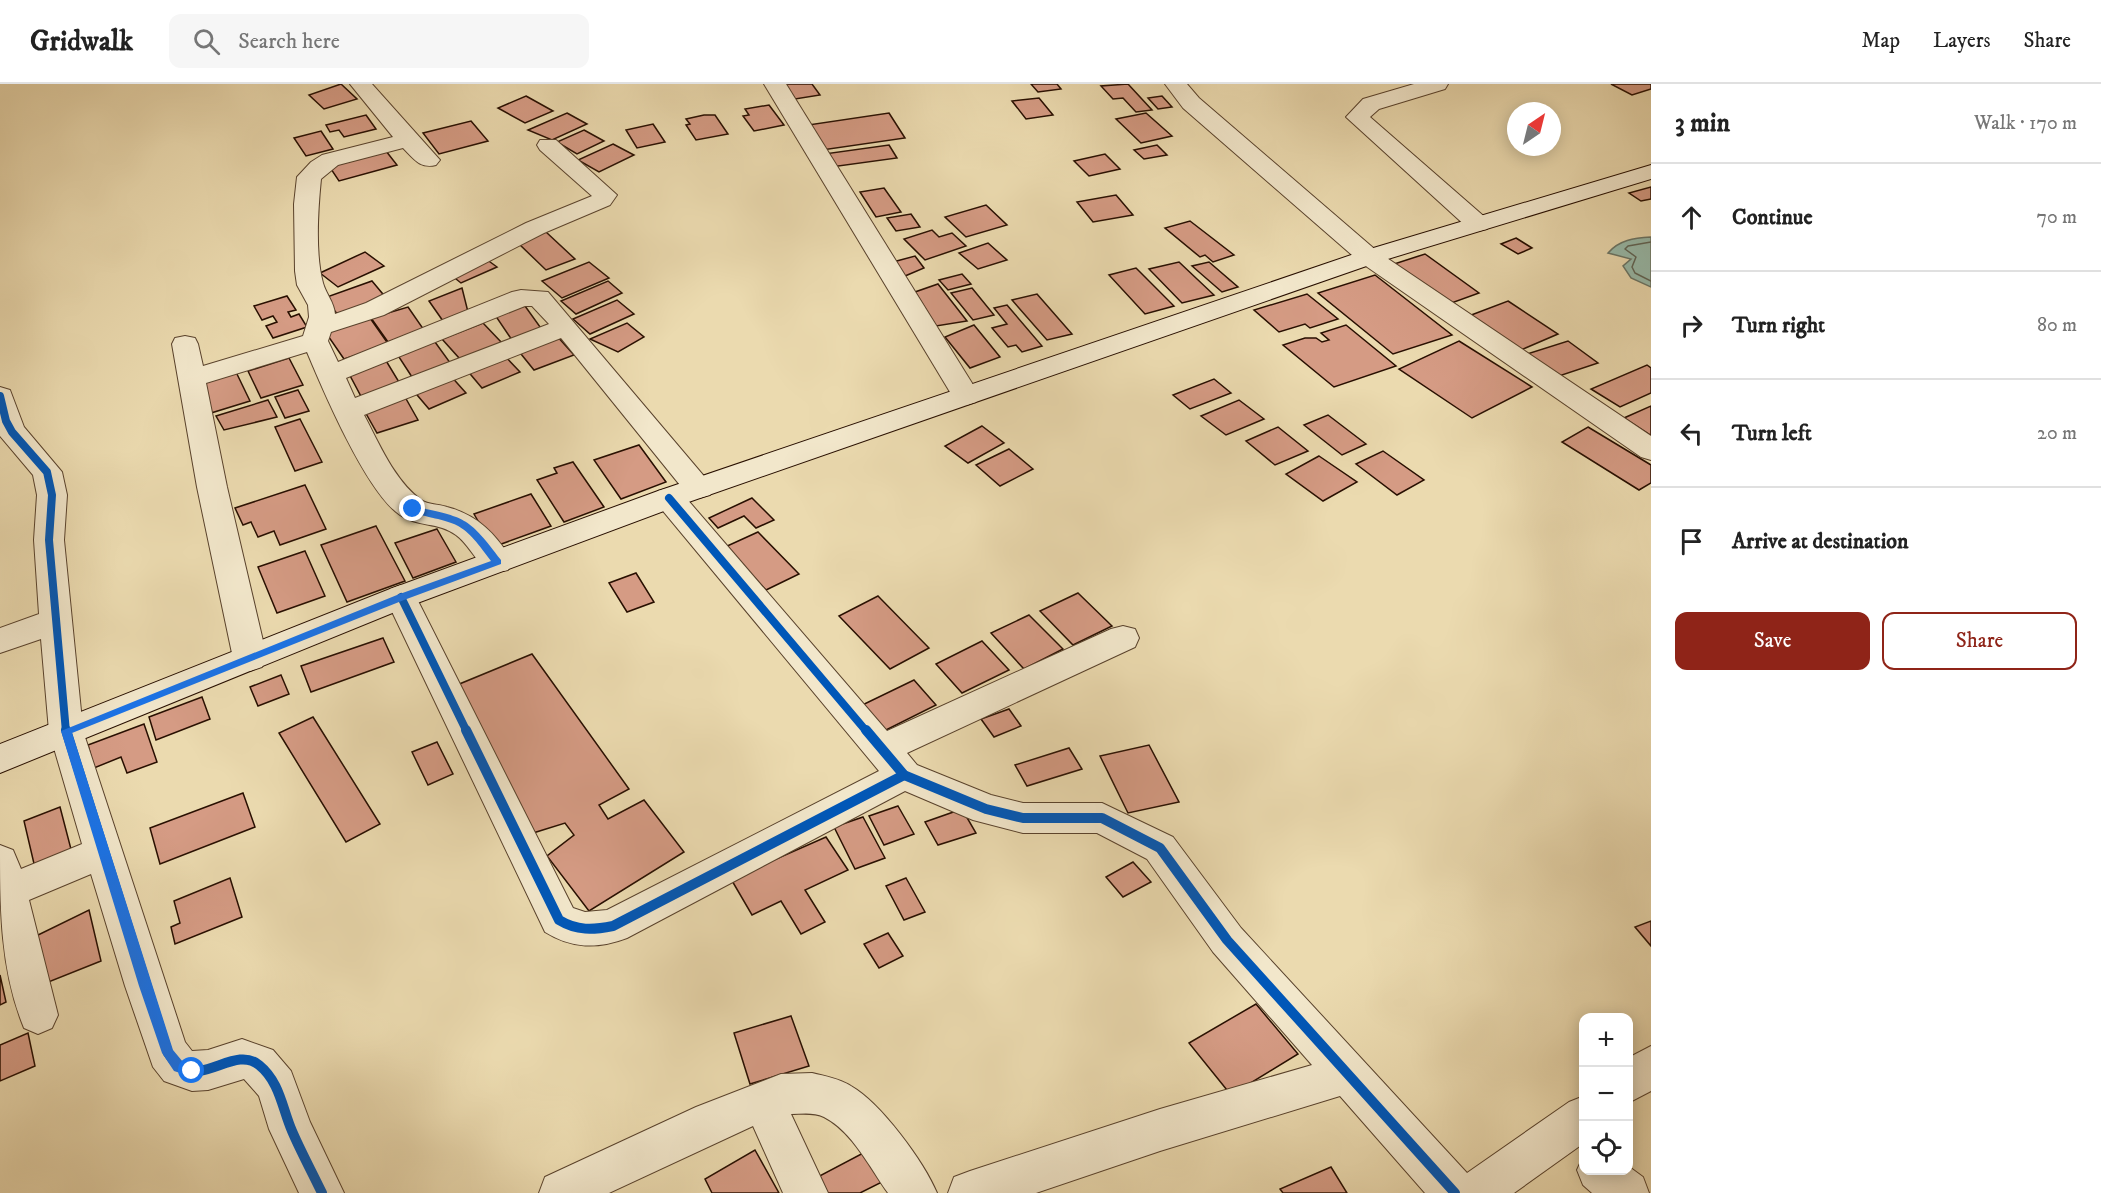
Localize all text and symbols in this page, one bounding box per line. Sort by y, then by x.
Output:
search box [169,14,589,68]
text: Gridwalk [30,24,133,59]
icon: search [190,25,223,58]
text: Search here [238,28,340,55]
text: Map [1861,28,1900,54]
text: Layers [1933,28,1991,54]
text: Share [2024,28,2071,54]
north arrow [1507,102,1561,156]
text: 3 min [1675,107,1730,140]
text: Walk · 170 m [1974,111,2077,136]
icon: ahead [1675,201,1708,234]
text: Continue [1732,204,1813,231]
text: 70 m [2036,205,2077,230]
icon: right [1675,309,1708,342]
text: Turn right [1732,312,1825,339]
text: 80 m [2037,313,2077,338]
icon: left [1675,417,1708,450]
text: Turn left [1732,420,1812,447]
text: 20 m [2037,421,2077,446]
route end [399,495,425,521]
icon: arrive [1675,525,1708,558]
text: Arrive at destination [1732,528,1909,555]
button: Save [1675,612,1870,670]
button: Share [1882,612,2077,670]
map controls [1579,1013,1633,1175]
button: + [1579,1013,1633,1067]
route start [178,1057,204,1083]
button: − [1579,1067,1633,1121]
button: locate [1579,1121,1633,1175]

